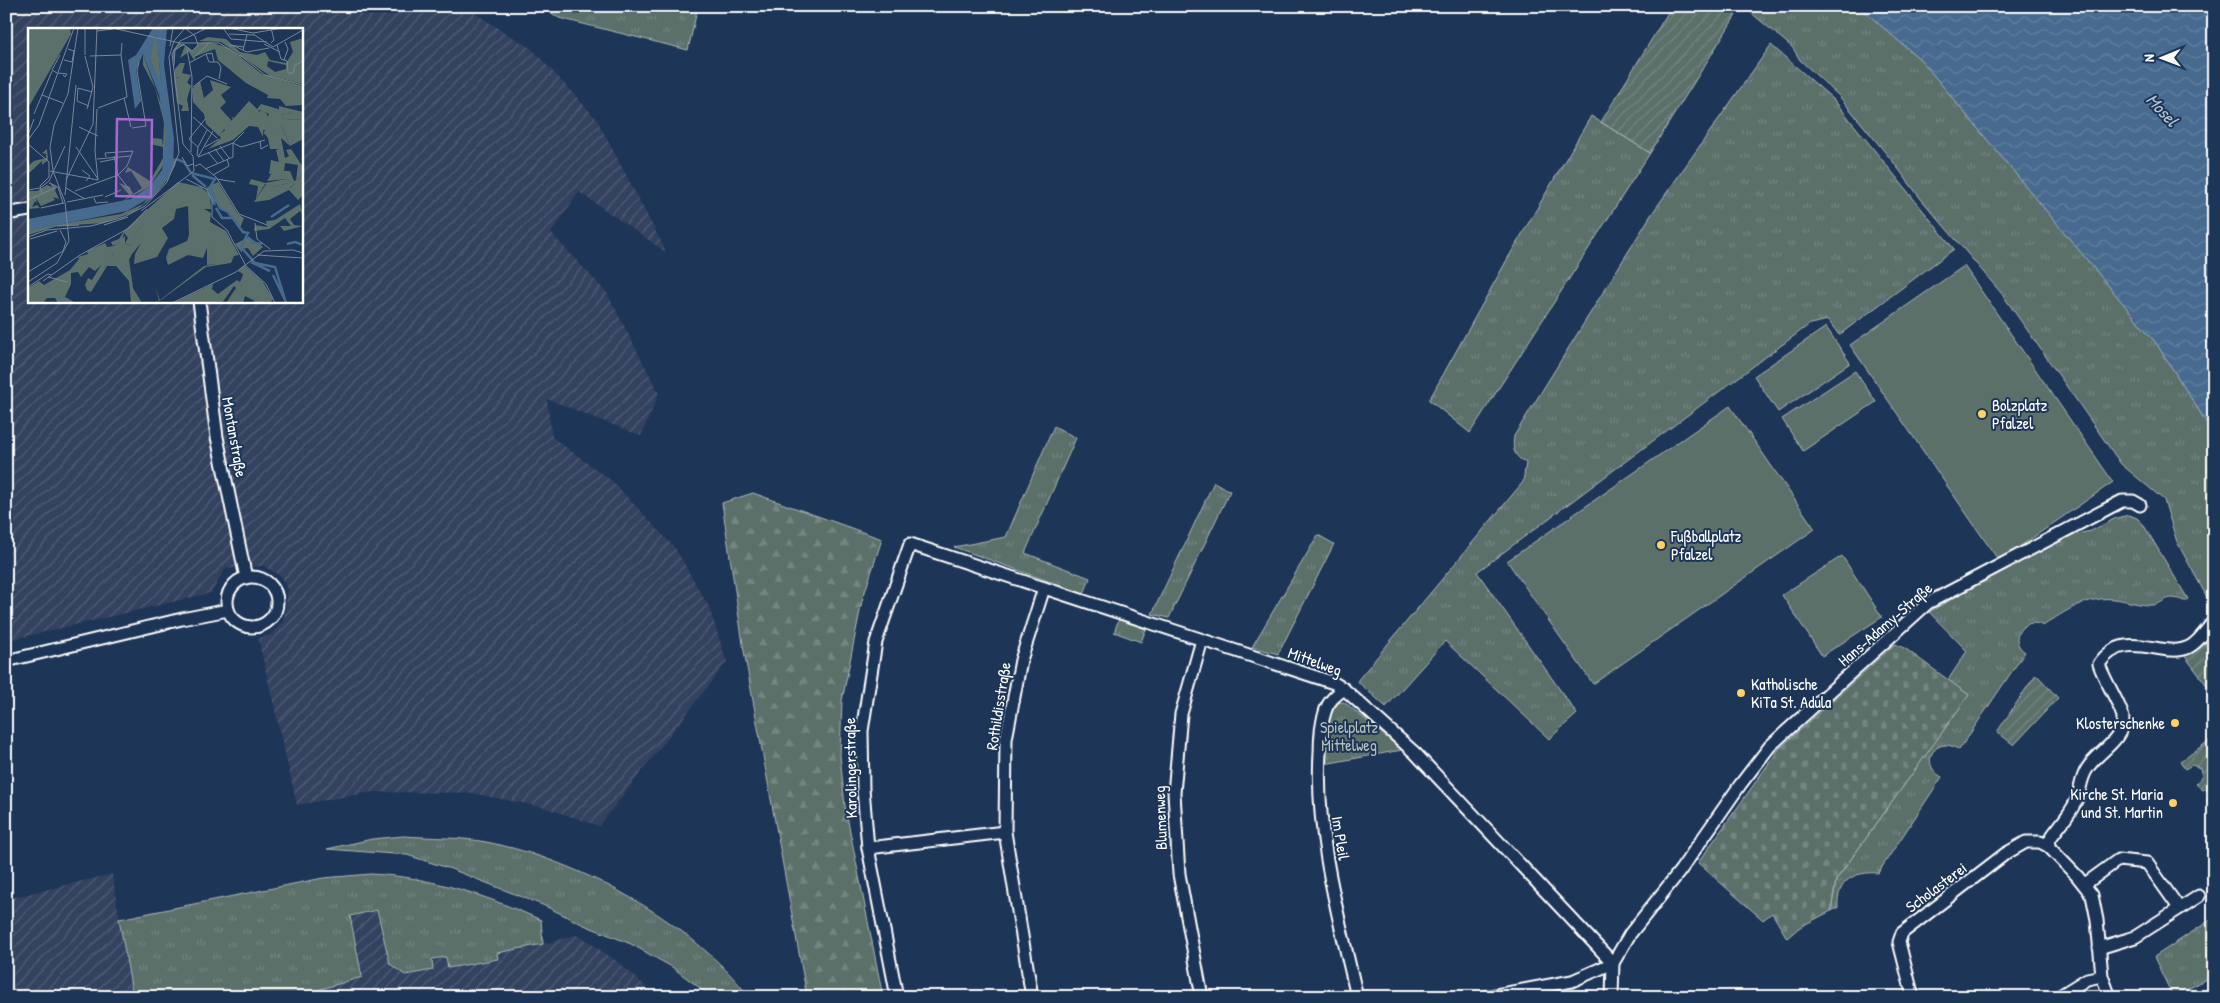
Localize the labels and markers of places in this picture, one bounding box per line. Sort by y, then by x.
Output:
place label: Bolzplatz Pfalzel [1992,394,2048,434]
marker: Bolzplatz Pfalzel [1976,408,1988,420]
place label: Fußballplatz Pfalzel [1670,525,1742,565]
marker: Fußballplatz Pfalzel [1655,539,1667,551]
place label: Katholische KiTa St. Adula [1751,673,1831,713]
marker: Katholische KiTa St. Adula [1735,687,1747,699]
place label: Klosterschenke [2076,712,2166,734]
marker: Klosterschenke [2169,717,2181,729]
place label: Kirche St. Maria und St. Martin [2070,783,2163,823]
marker: Kirche St. Maria und St. Martin [2167,797,2179,809]

